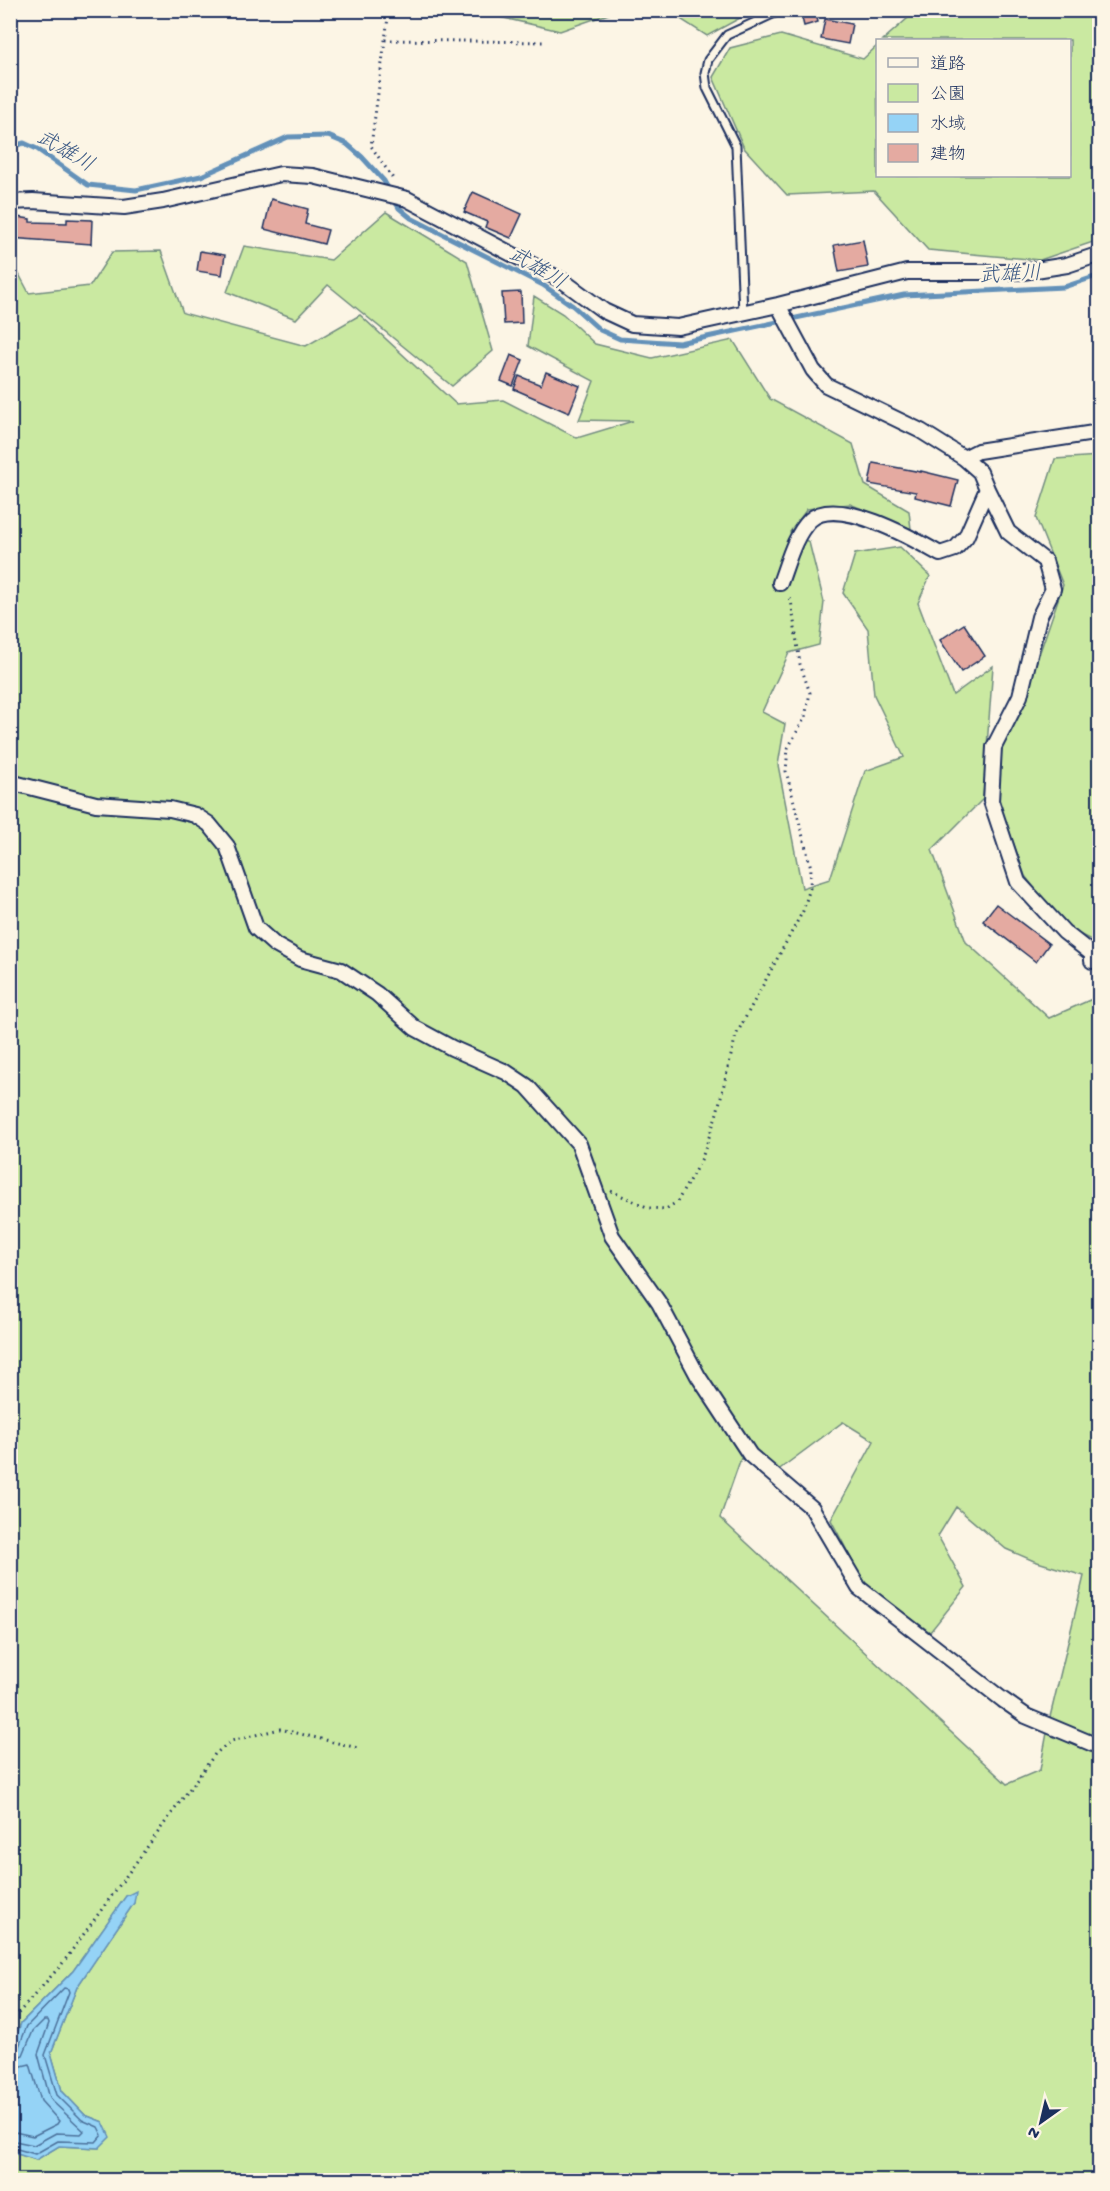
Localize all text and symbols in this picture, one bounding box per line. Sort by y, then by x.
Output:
legend [876,39,1071,177]
text: 道路 [930,54,966,76]
text: 公園 [930,85,966,106]
text: 水域 [930,114,966,136]
water label: 武雄川 [31,125,99,180]
text: 建物 [930,144,966,166]
water label: 武雄川 [503,241,571,297]
water label: 武雄川 [978,260,1042,291]
north arrow [1011,2092,1071,2152]
text: N [1024,2120,1044,2142]

